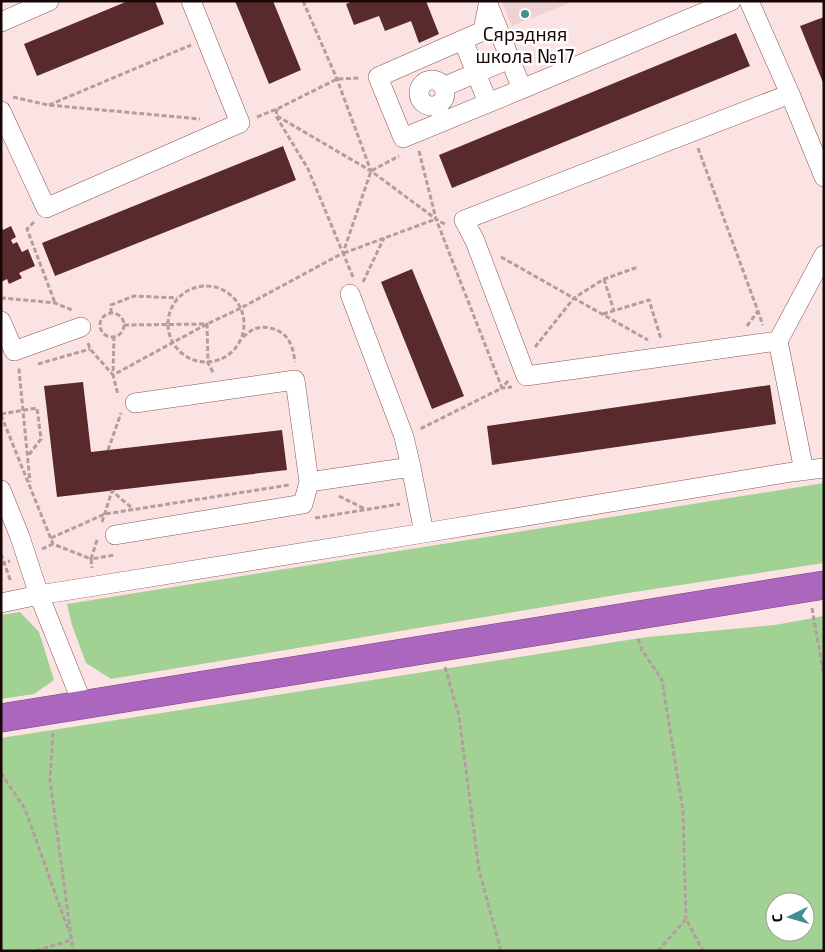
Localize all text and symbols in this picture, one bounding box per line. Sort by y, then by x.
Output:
marker: Сярэдняя школа №17 [519,8,531,20]
place label: Сярэдняя школа №17 [475,22,575,67]
north arrow [765,892,815,942]
text: С [768,913,785,923]

